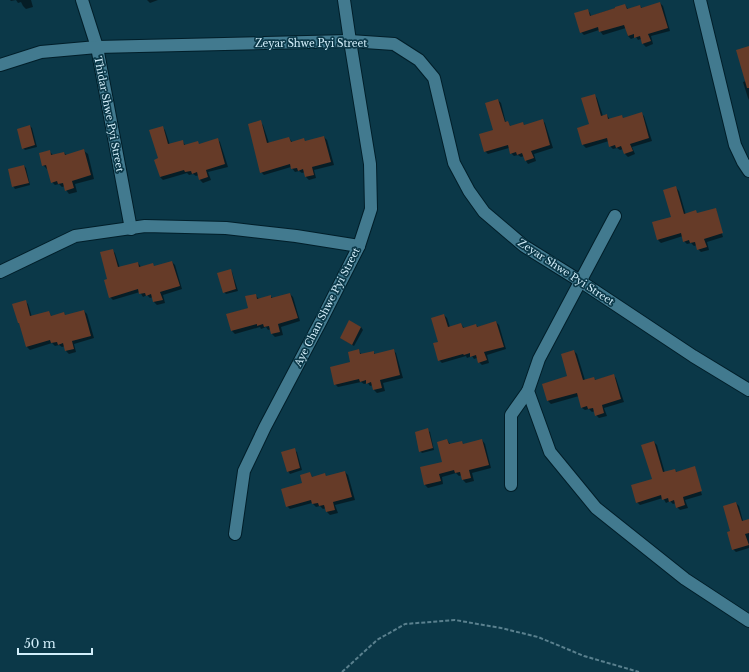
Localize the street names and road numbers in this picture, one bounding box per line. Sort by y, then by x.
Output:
street label: Zeyar Shwe Pyi Street [255,37,367,50]
street label: Thidar Shwe Pyi Street [91,55,127,173]
street label: Zeyar Shwe Pyi Street [515,236,617,308]
street label: Aye Chan Shwe Pyi Street [291,245,363,370]

